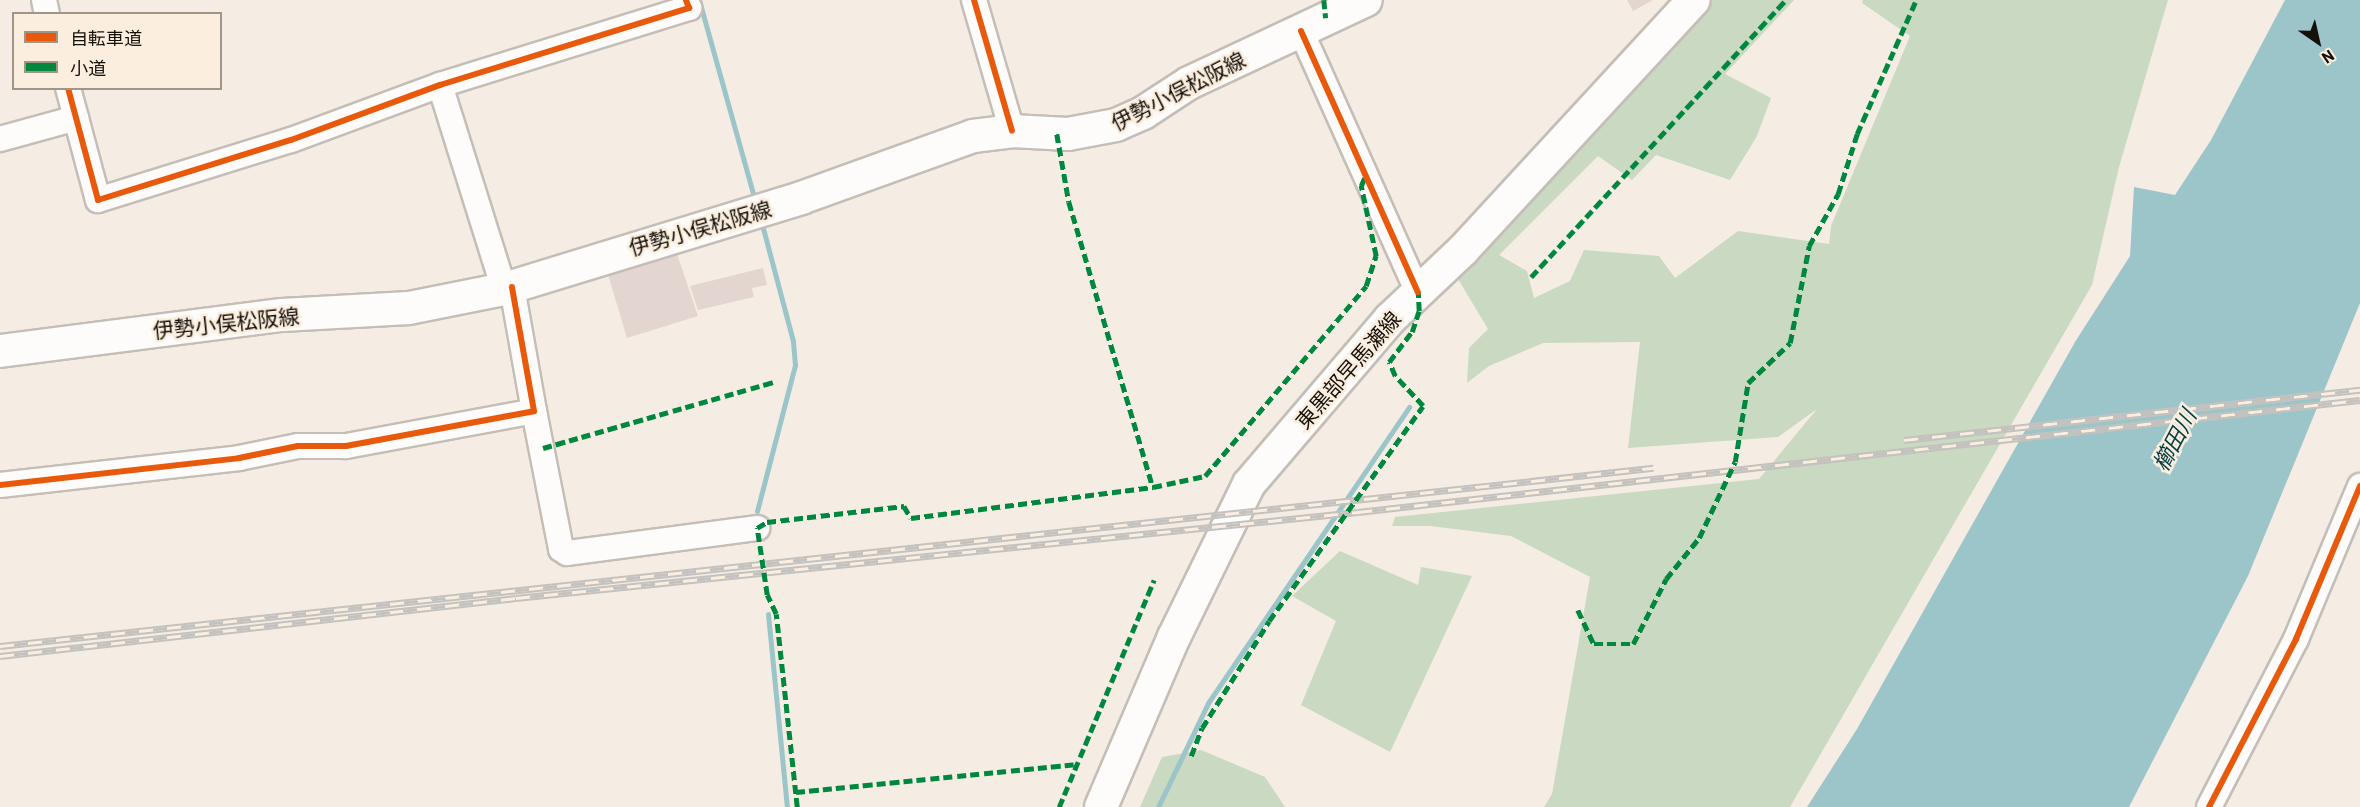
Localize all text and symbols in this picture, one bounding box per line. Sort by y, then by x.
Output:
legend [12,12,222,90]
north arrow [2288,12,2348,72]
text: 自転車道 [70,27,142,49]
street label: 伊勢小俣松阪線 [1107,46,1249,136]
text: N [2319,46,2338,68]
text: 小道 [70,57,106,79]
street label: 伊勢小俣松阪線 [626,196,774,260]
street label: 伊勢小俣松阪線 [152,303,300,343]
street label: 東黒部早馬瀬線 [1290,306,1406,434]
water label: 櫛田川 [2147,405,2201,475]

